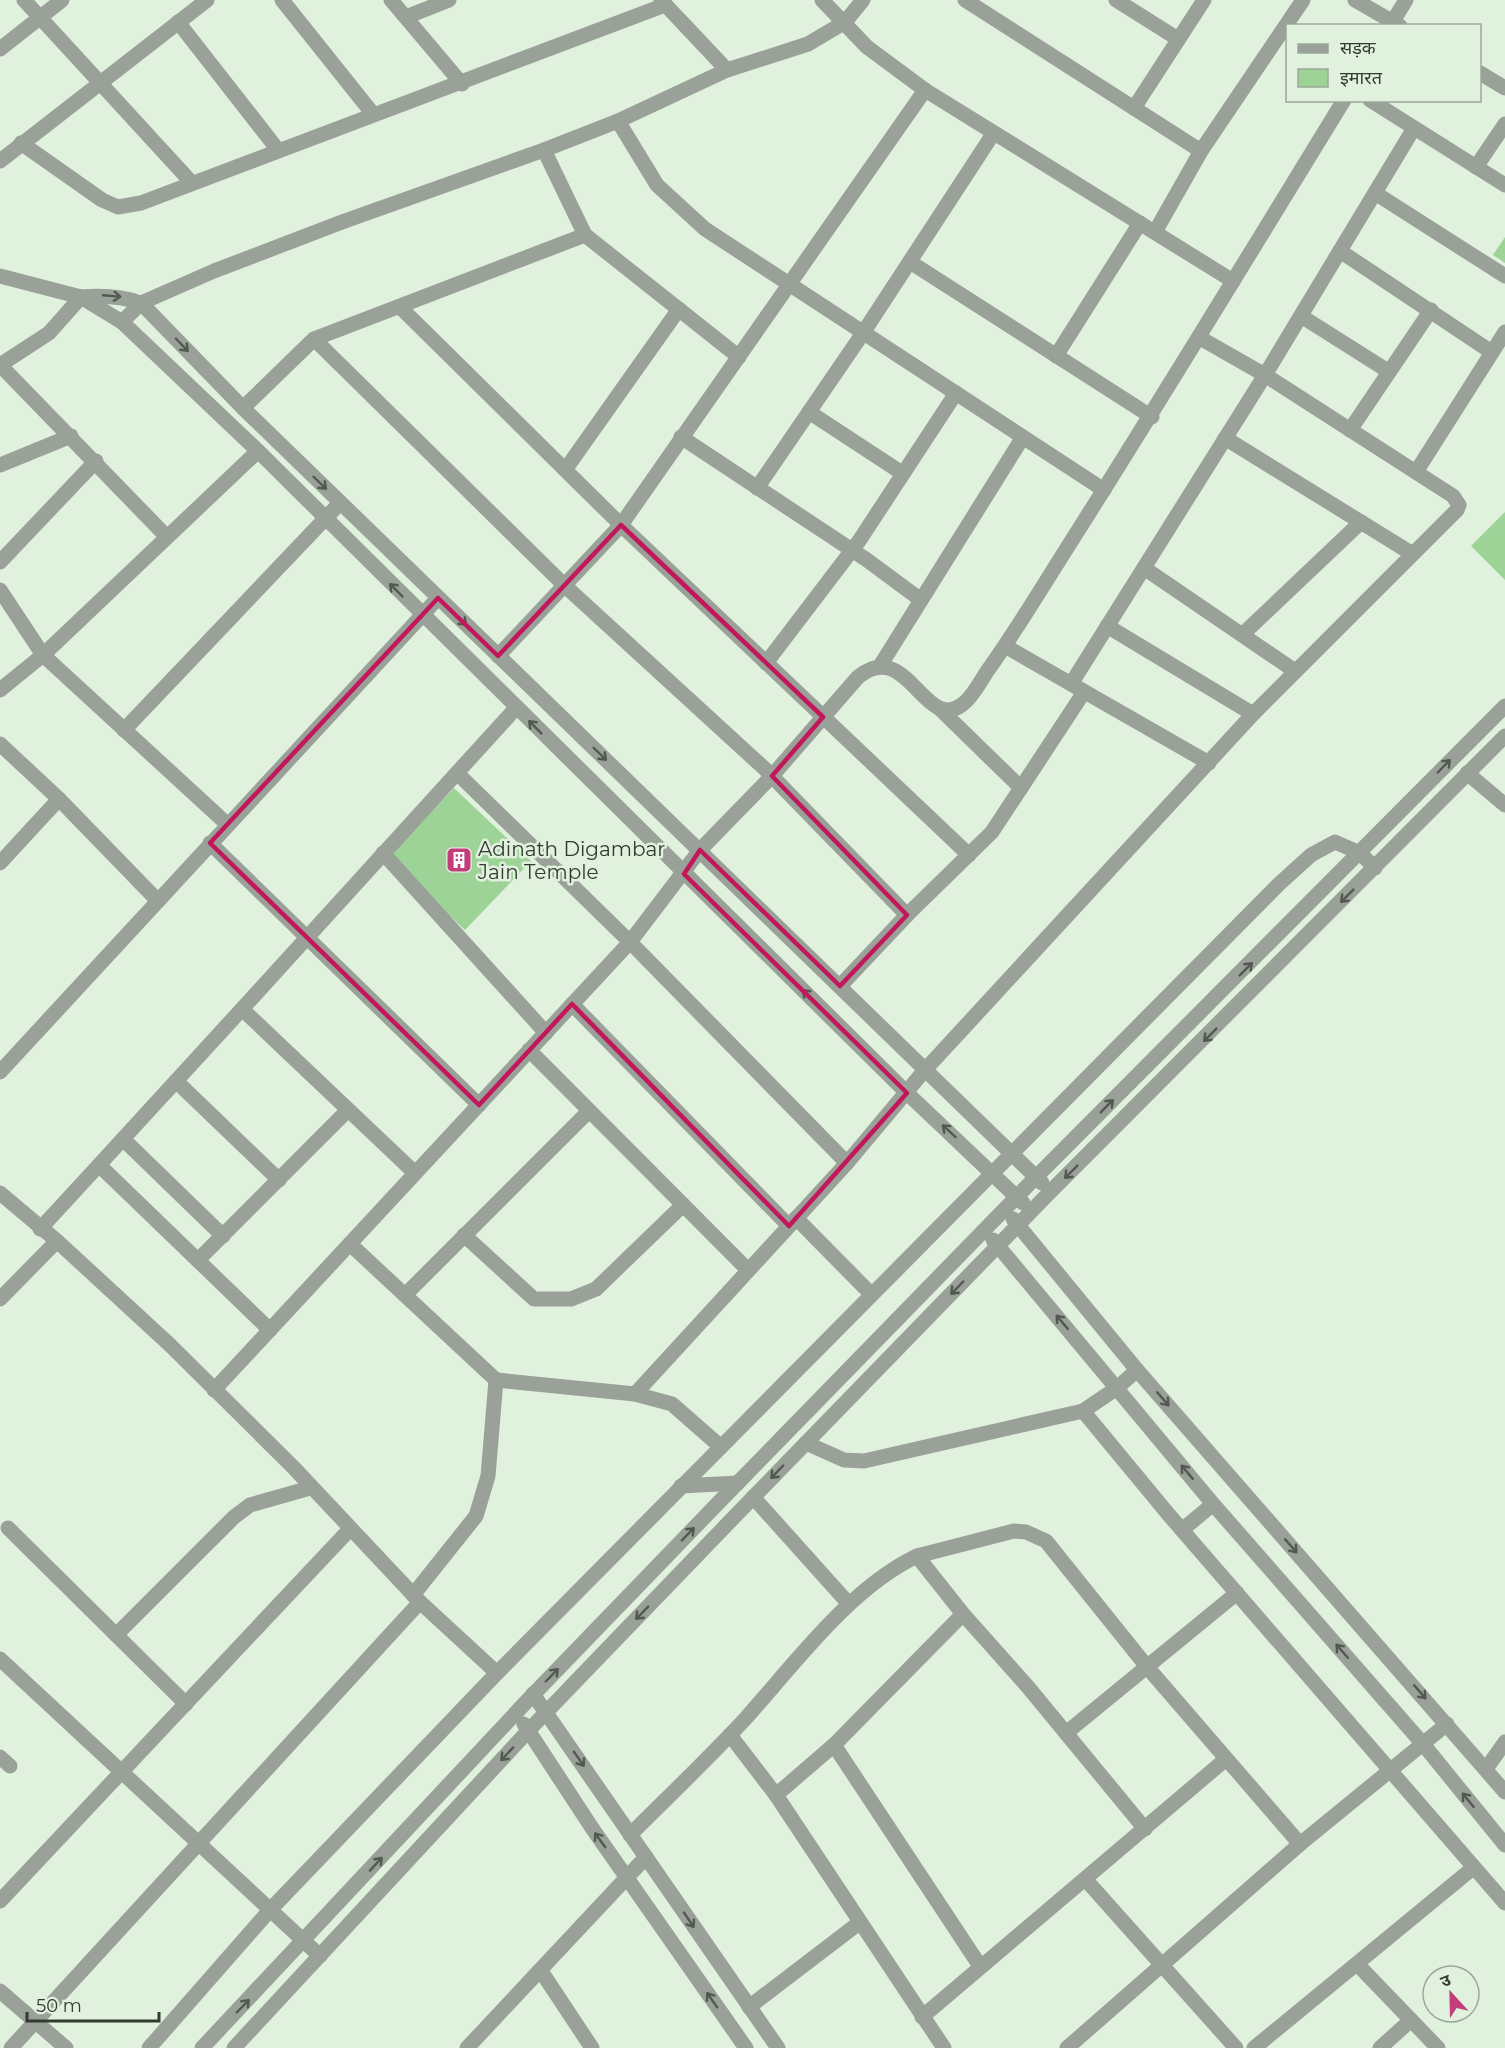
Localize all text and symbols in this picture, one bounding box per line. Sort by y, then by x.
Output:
legend [1286,24,1481,102]
text: सड़क [1340,37,1377,59]
text: इमारत [1340,67,1383,89]
one-way arrow [101,291,121,302]
one-way arrow [175,337,189,352]
one-way arrow [312,476,327,490]
one-way arrow [388,582,403,597]
one-way arrow [452,611,467,626]
one-way arrow [527,719,542,734]
one-way arrow [592,747,607,761]
one-way arrow [1437,758,1451,773]
place label: Adinath Digambar Jain Temple [477,837,665,884]
building icon: Adinath Digambar Jain Temple [444,845,474,875]
one-way arrow [1340,889,1354,904]
one-way arrow [1238,961,1253,976]
one-way arrow [801,988,816,1003]
one-way arrow [1202,1027,1217,1042]
one-way arrow [1100,1099,1115,1114]
one-way arrow [941,1124,956,1138]
one-way arrow [1063,1164,1078,1179]
one-way arrow [950,1280,964,1295]
one-way arrow [1055,1315,1069,1330]
one-way arrow [1156,1391,1170,1406]
one-way arrow [1180,1464,1193,1480]
one-way arrow [770,1465,784,1480]
one-way arrow [680,1527,695,1542]
one-way arrow [1284,1538,1298,1553]
one-way arrow [635,1606,649,1621]
one-way arrow [1335,1644,1349,1659]
one-way arrow [545,1667,559,1682]
one-way arrow [1413,1684,1427,1699]
one-way arrow [500,1746,514,1761]
one-way arrow [573,1751,585,1767]
one-way arrow [1462,1792,1475,1808]
one-way arrow [594,1833,607,1849]
one-way arrow [369,1856,384,1871]
one-way arrow [683,1911,695,1928]
north arrow [1421,1964,1481,2024]
text: उ [1438,1970,1454,1991]
scale bar [27,1985,159,2023]
one-way arrow [706,1993,718,2009]
text: 50 m [36,1995,82,2017]
one-way arrow [236,1998,250,2013]

